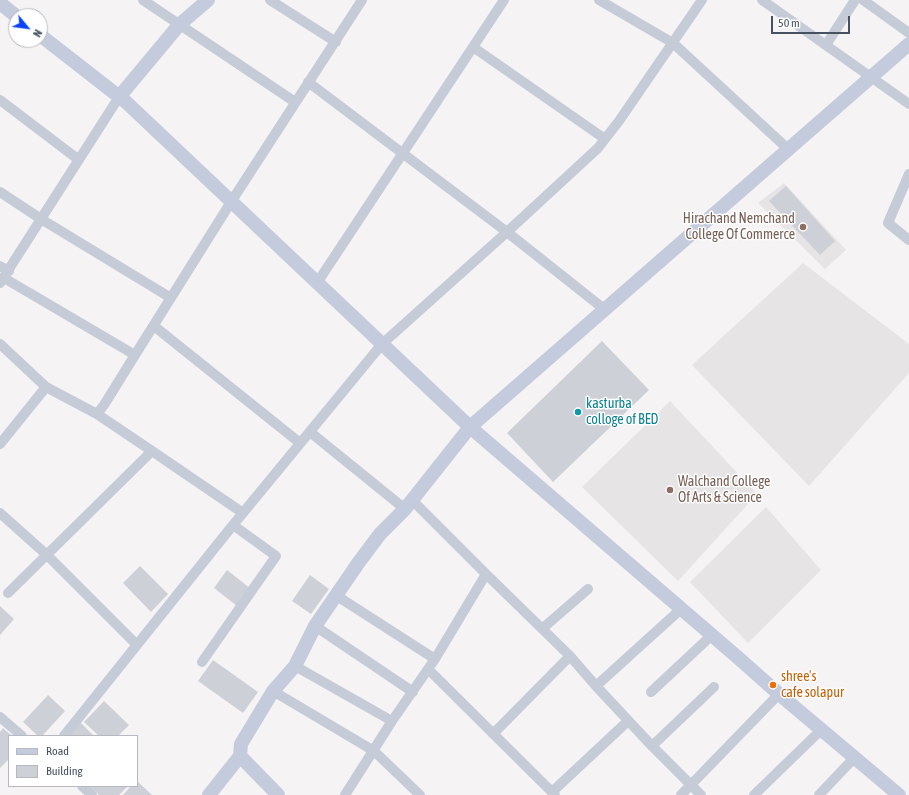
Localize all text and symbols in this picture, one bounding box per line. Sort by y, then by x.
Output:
north arrow [8,8,48,48]
scale bar [773,8,852,34]
text: 50 m [778,16,800,30]
text: N [31,28,44,39]
place label: Hirachand Nemchand College Of Commerce [683,211,795,244]
marker: Hirachand Nemchand College Of Commerce [798,222,808,232]
place label: kasturba colloge of BED [586,396,658,428]
marker: kasturba colloge of BED [573,407,583,417]
place label: Walchand College Of Arts & Science [678,474,770,506]
marker: Walchand College Of Arts & Science [665,485,675,495]
place label: shree's cafe solapur [781,669,844,702]
marker: shree's cafe solapur [768,680,778,690]
legend [8,735,138,787]
text: Road [46,744,69,758]
text: Building [46,764,83,778]

